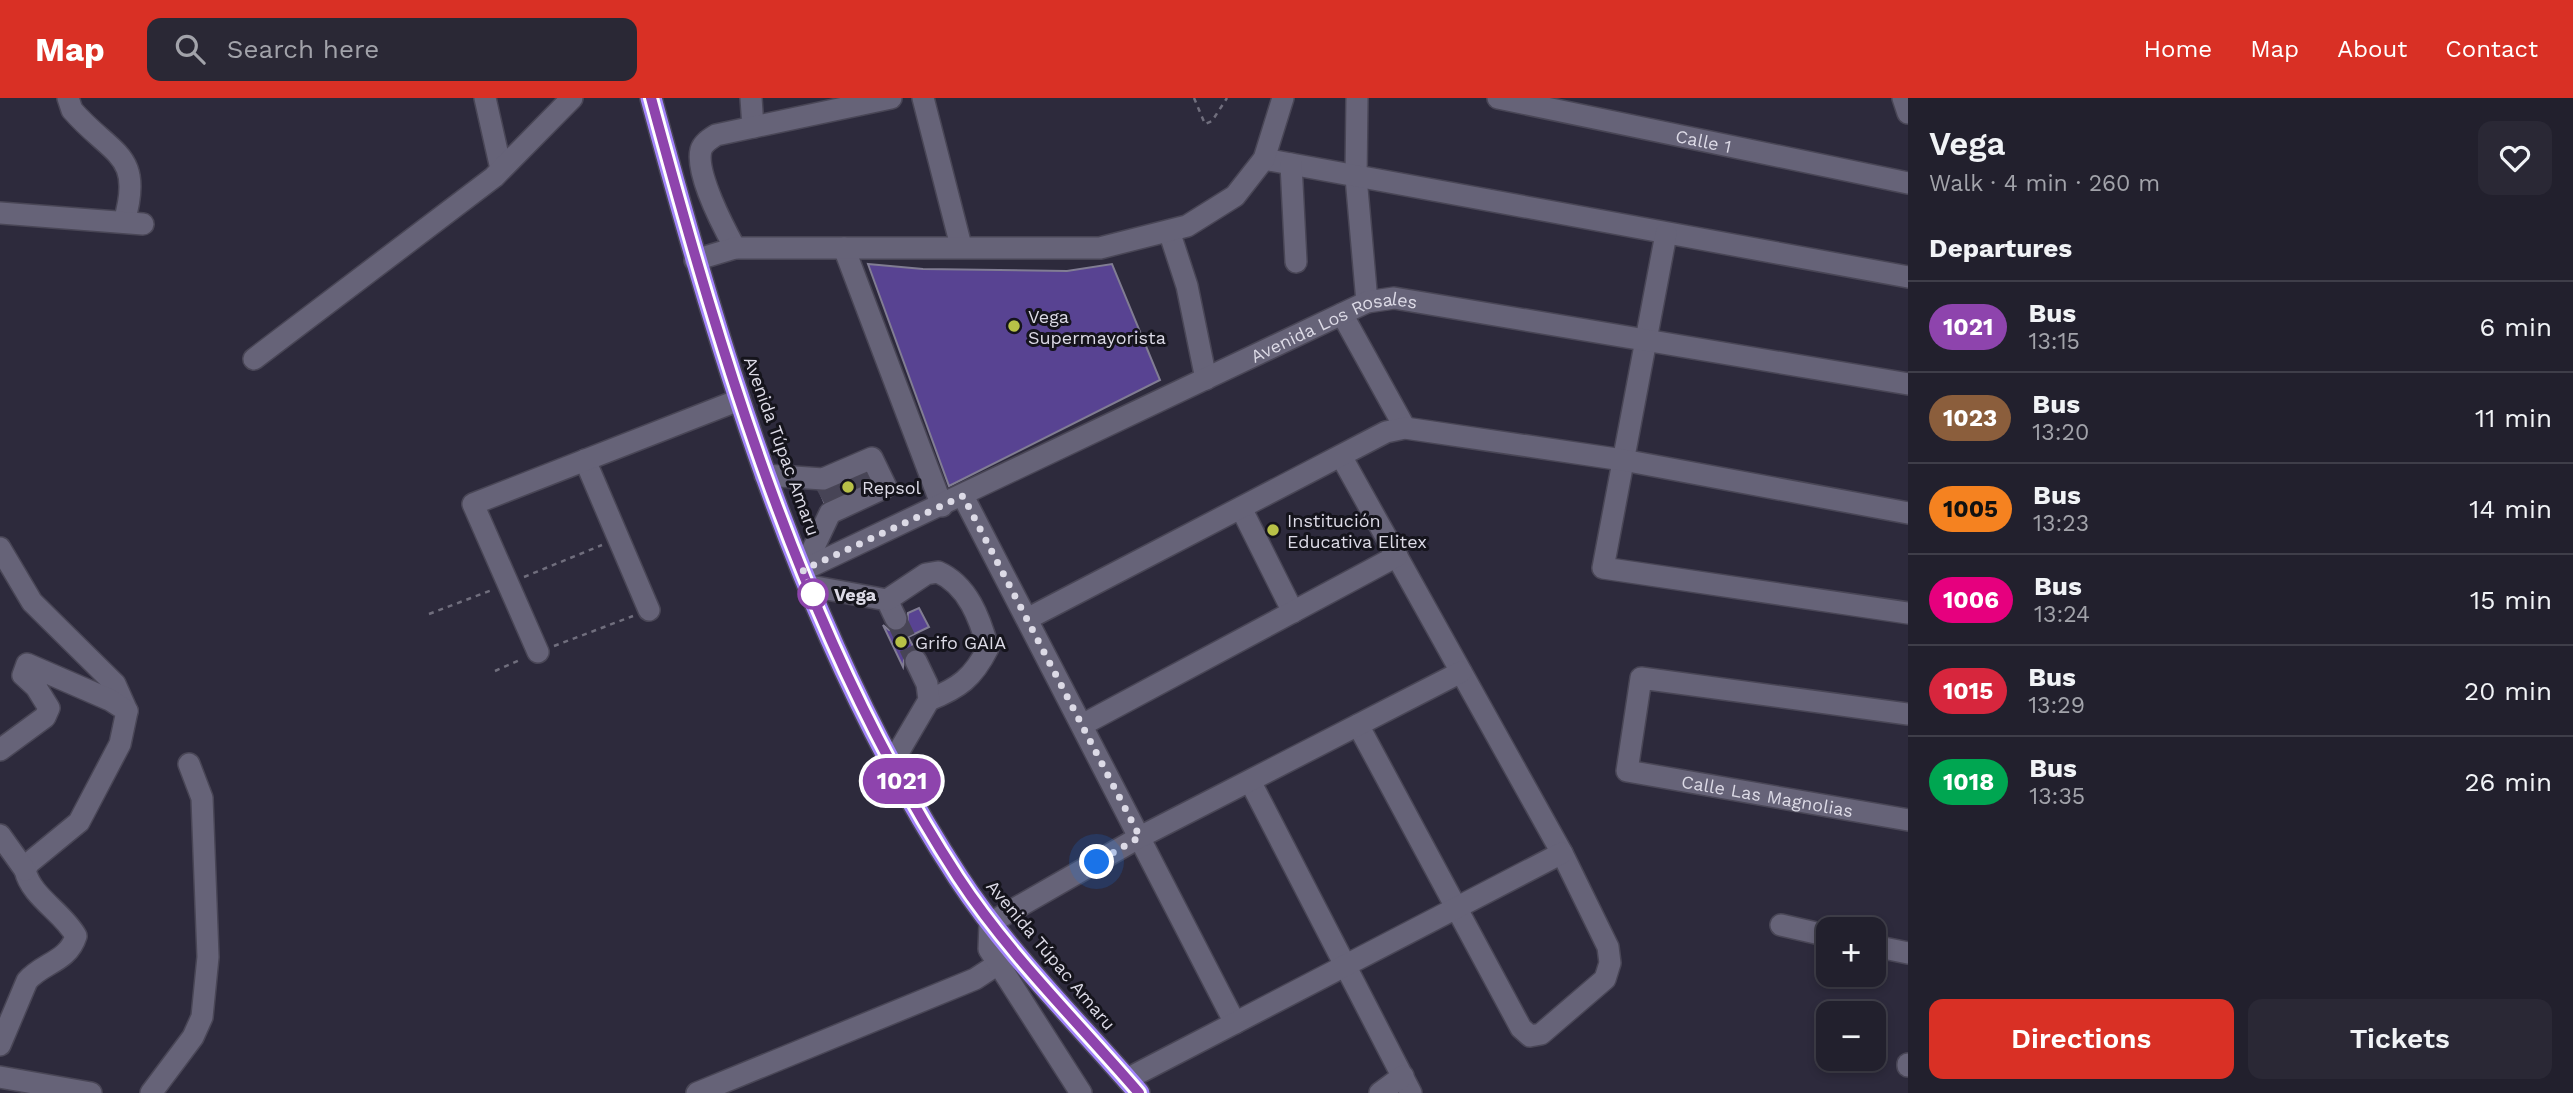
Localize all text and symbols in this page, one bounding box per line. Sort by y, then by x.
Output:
search box [147,18,637,81]
text: Map [35,30,105,69]
icon: search [171,30,209,68]
text: Search here [227,34,379,64]
text: Home [2144,35,2212,63]
text: Map [2250,35,2299,63]
text: About [2337,35,2407,63]
text: Contact [2445,35,2538,63]
button: heart [2478,121,2552,195]
text: Vega [1929,124,2006,163]
street label: Calle 1 [1674,125,1734,157]
text: Walk · 4 min · 260 m [1929,170,2160,197]
text: Departures [1929,233,2072,263]
street label: Avenida Los Rosales [1247,287,1419,366]
text: Bus [2028,298,2076,328]
place label: Vega Supermayorista [1028,306,1166,348]
text: 6 min [2480,312,2552,342]
text: 1021 [1943,313,1993,341]
marker: Vega Supermayorista [1006,318,1022,334]
text: 13:15 [2028,328,2080,355]
street label: Avenida Túpac Amaru [740,354,824,538]
text: Bus [2032,389,2080,419]
text: 11 min [2475,403,2552,433]
text: 1023 [1943,404,1997,432]
text: 13:20 [2032,419,2089,446]
place label: Repsol [862,477,922,498]
marker: Repsol [840,479,856,495]
text: Bus [2033,480,2081,510]
text: 14 min [2469,494,2552,524]
text: 1005 [1943,495,1998,523]
place label: Institución Educativa Elitex [1287,510,1427,552]
text: 13:23 [2033,510,2089,537]
marker: Institución Educativa Elitex [1265,522,1281,538]
text: Bus [2034,571,2082,601]
marker: Vega [798,579,828,609]
place label: Vega [834,584,877,605]
text: 15 min [2470,585,2552,615]
text: 1006 [1943,586,1999,614]
text: 13:24 [2034,601,2090,628]
place label: Grifo GAIA [915,632,1006,653]
marker: Grifo GAIA [893,634,909,650]
text: Bus [2028,662,2076,692]
text: 20 min [2464,676,2552,706]
text: 1015 [1943,677,1993,705]
text: 13:29 [2028,692,2085,719]
text: Bus [2029,753,2077,783]
line badge: 1021 [853,758,951,804]
text: 1021 [877,767,927,795]
text: 26 min [2464,767,2552,797]
text: 1018 [1943,768,1994,796]
street label: Calle Las Magnolias [1680,770,1855,821]
text: 13:35 [2029,783,2085,810]
your location [1079,844,1114,879]
street label: Avenida Túpac Amaru [982,876,1120,1034]
map controls [1816,917,1886,1071]
button: + [1816,917,1886,987]
button: Directions [1929,999,2234,1079]
button: Tickets [2248,999,2552,1079]
button: − [1816,1001,1886,1071]

